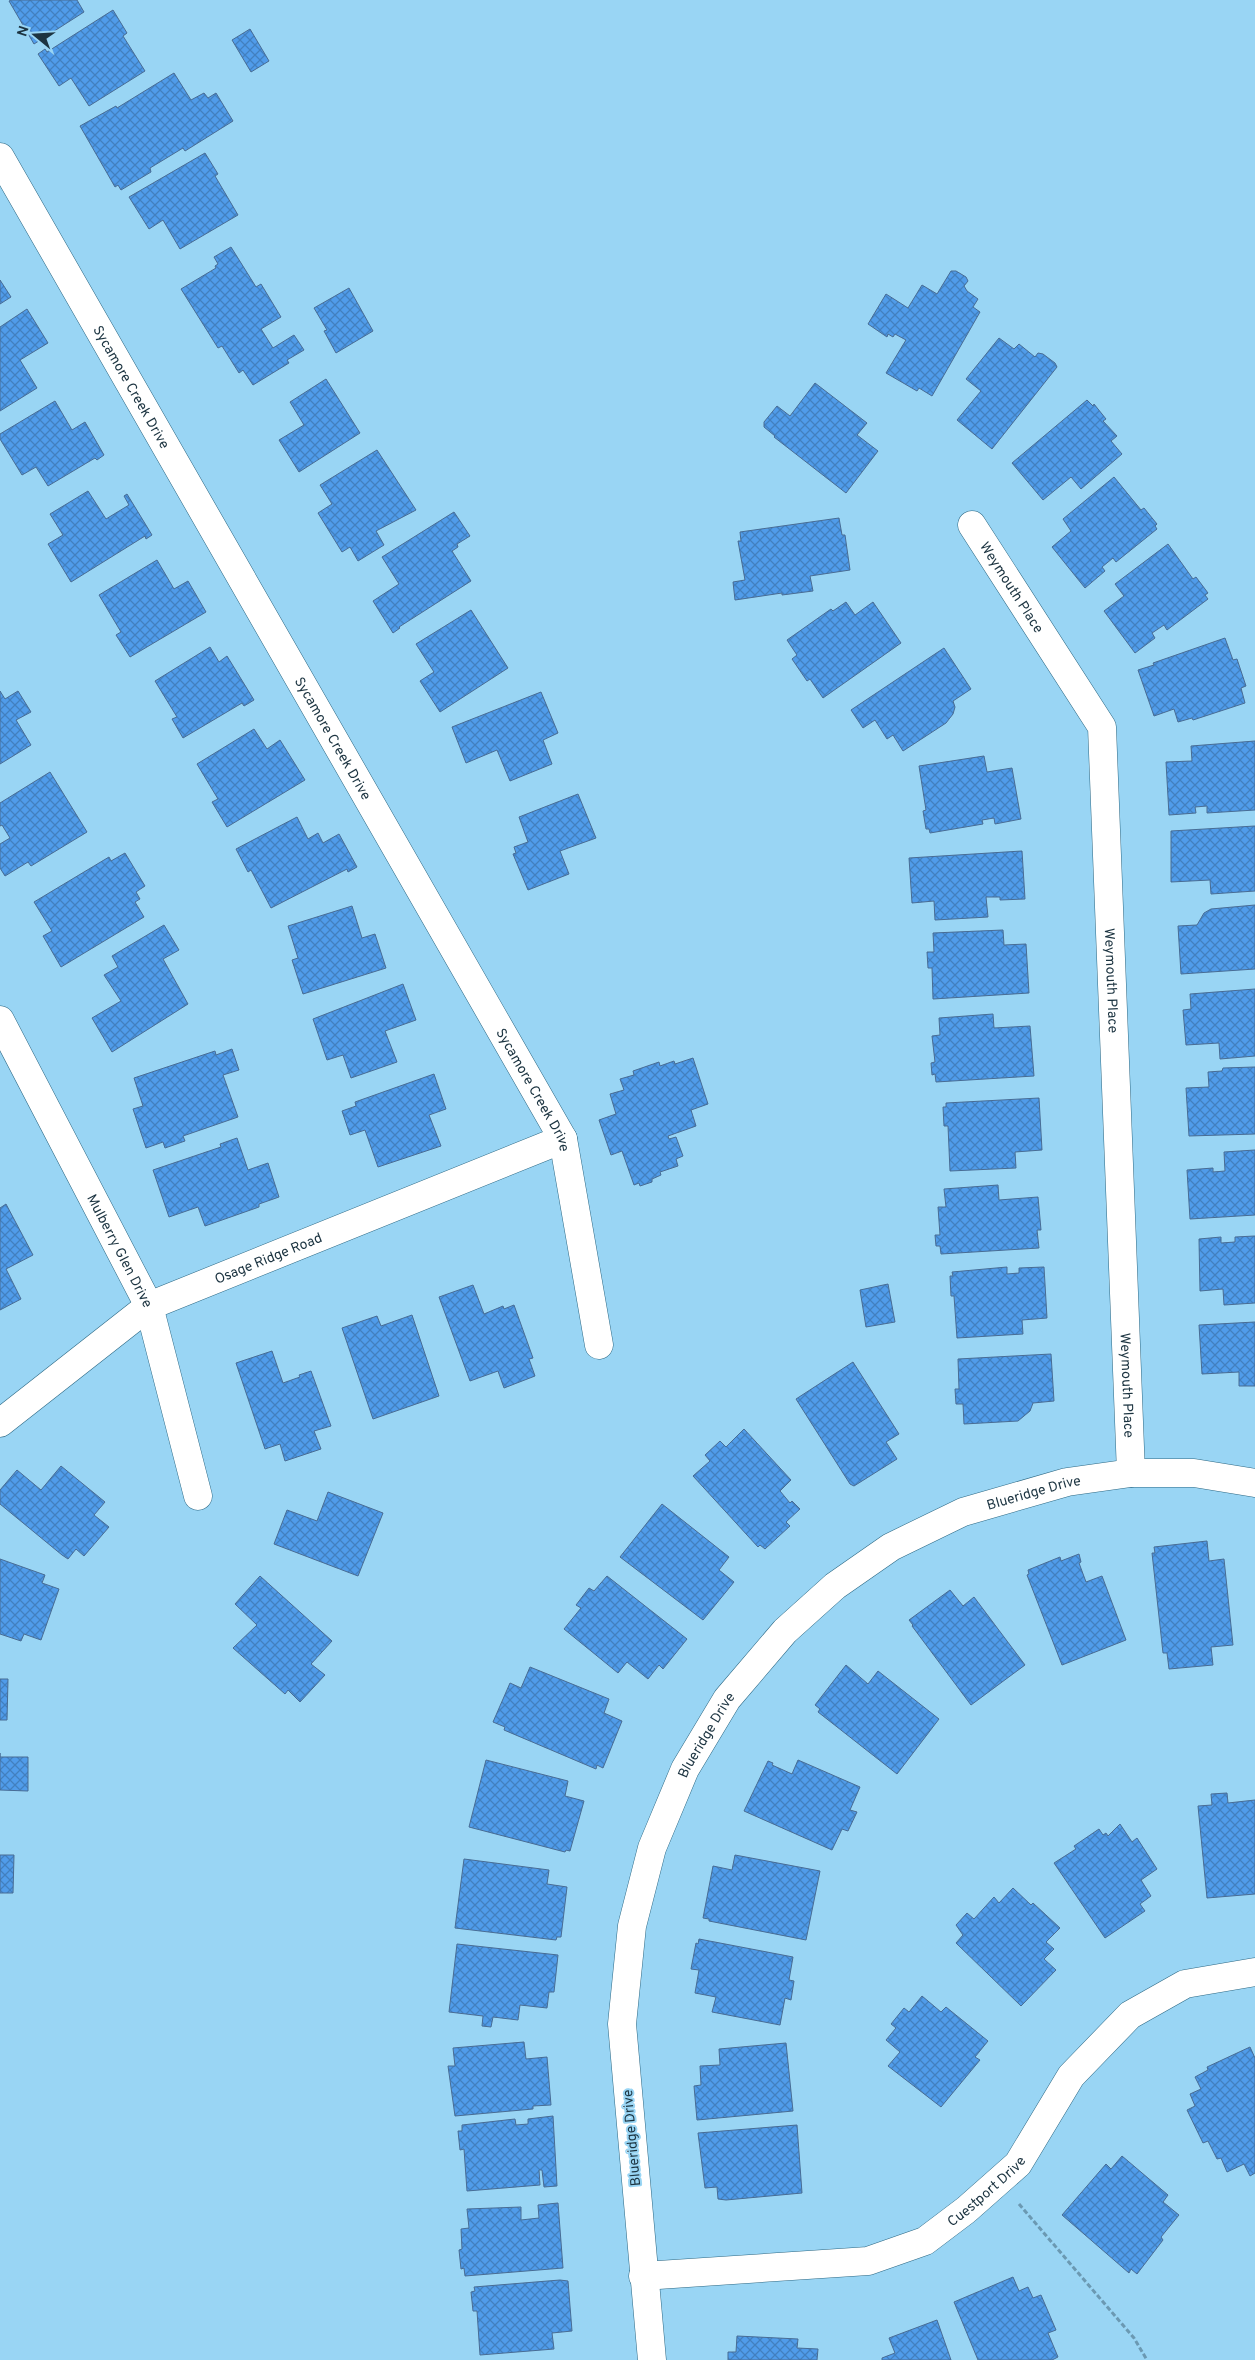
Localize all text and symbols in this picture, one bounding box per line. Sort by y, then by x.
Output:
north arrow [10,10,60,60]
text: N [14,24,34,39]
street label: Sycamore Creek Drive [89,323,172,452]
street label: Weymouth Place [975,539,1046,637]
street label: Sycamore Creek Drive [290,674,374,804]
street label: Weymouth Place [1100,928,1121,1033]
street label: Sycamore Creek Drive [491,1026,572,1153]
street label: Mulberry Glen Drive [82,1192,155,1311]
street label: Osage Ridge Road [213,1230,325,1289]
street label: Weymouth Place [1116,1333,1137,1438]
street label: Blueridge Drive [985,1473,1082,1515]
street label: Blueridge Drive [675,1689,739,1781]
street label: Blueridge Drive [620,2089,645,2187]
street label: Cuestport Drive [944,2154,1031,2231]

